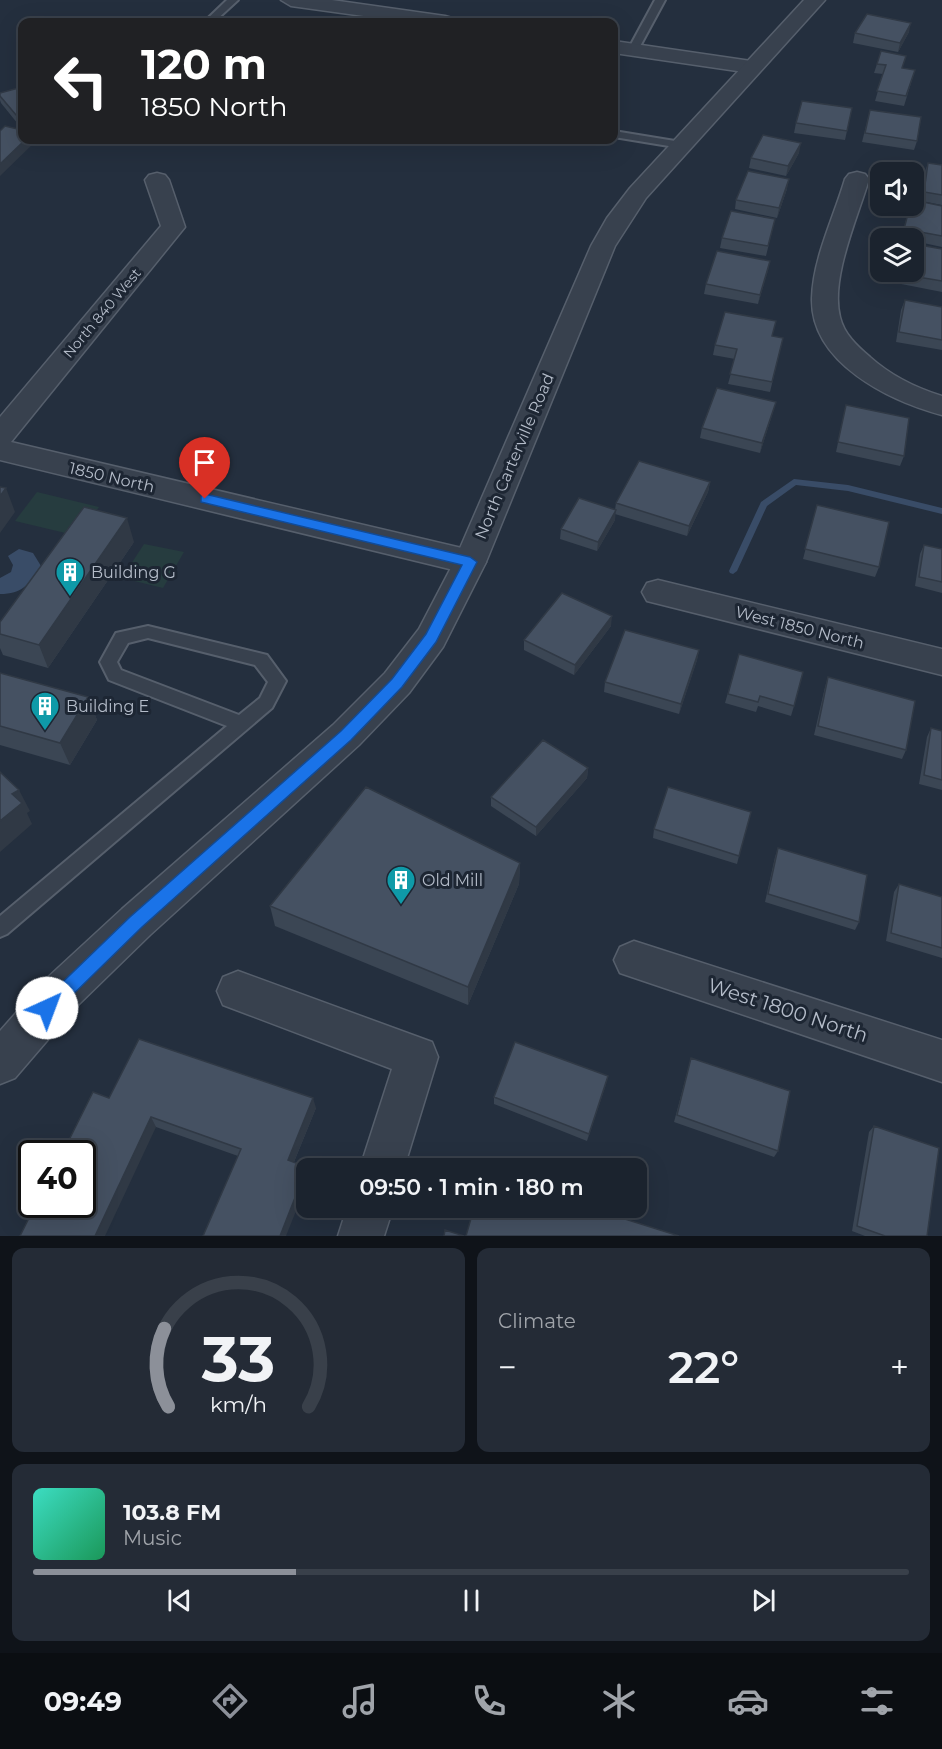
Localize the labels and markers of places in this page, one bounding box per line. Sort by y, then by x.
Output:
pin [179,437,230,499]
building icon: Building G [54,556,86,598]
place label: Building G [91,563,176,582]
building icon: Building E [29,690,61,732]
place label: Building E [66,697,149,716]
building icon: Old Mill [385,864,417,906]
place label: Old Mill [422,871,483,890]

